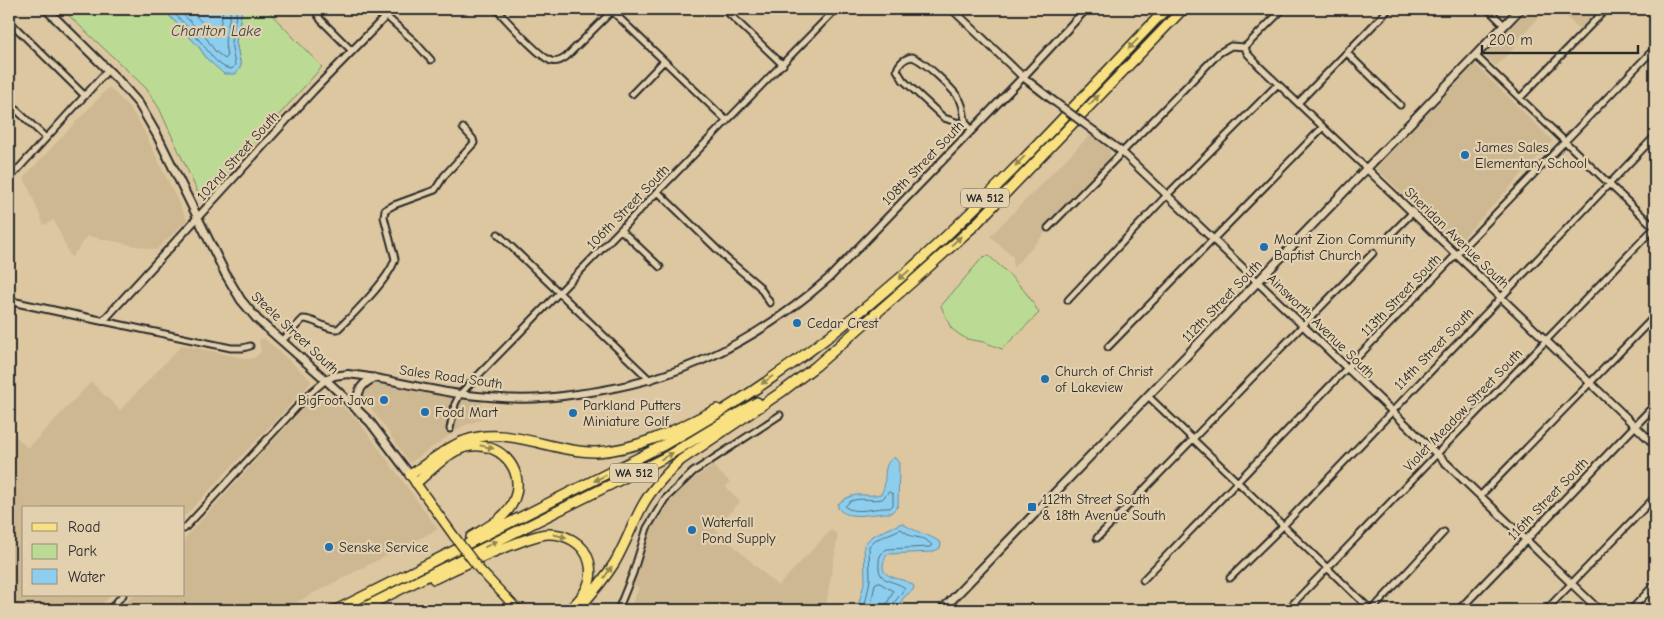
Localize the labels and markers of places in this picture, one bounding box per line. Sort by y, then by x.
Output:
place label: James Sales Elementary School [1475,139,1587,172]
marker: James Sales Elementary School [1459,149,1471,161]
place label: Mount Zion Community Baptist Church [1274,231,1416,264]
marker: Mount Zion Community Baptist Church [1258,241,1270,253]
place label: Cedar Crest [807,315,879,332]
marker: Cedar Crest [791,317,803,329]
place label: Church of Christ of Lakeview [1055,363,1154,396]
marker: Church of Christ of Lakeview [1039,373,1051,385]
place label: BigFoot Java [298,392,374,409]
marker: BigFoot Java [378,394,390,406]
place label: Parkland Putters Miniature Golf [583,397,681,430]
place label: Food Mart [435,404,499,421]
marker: Food Mart [419,406,431,418]
marker: Parkland Putters Miniature Golf [567,407,579,419]
place label: 112th Street South & 18th Avenue South [1042,491,1166,524]
marker: 112th Street South & 18th Avenue South [1026,501,1038,513]
place label: Waterfall Pond Supply [702,514,776,547]
marker: Waterfall Pond Supply [686,524,698,536]
place label: Senske Service [339,539,429,556]
marker: Senske Service [323,541,335,553]

